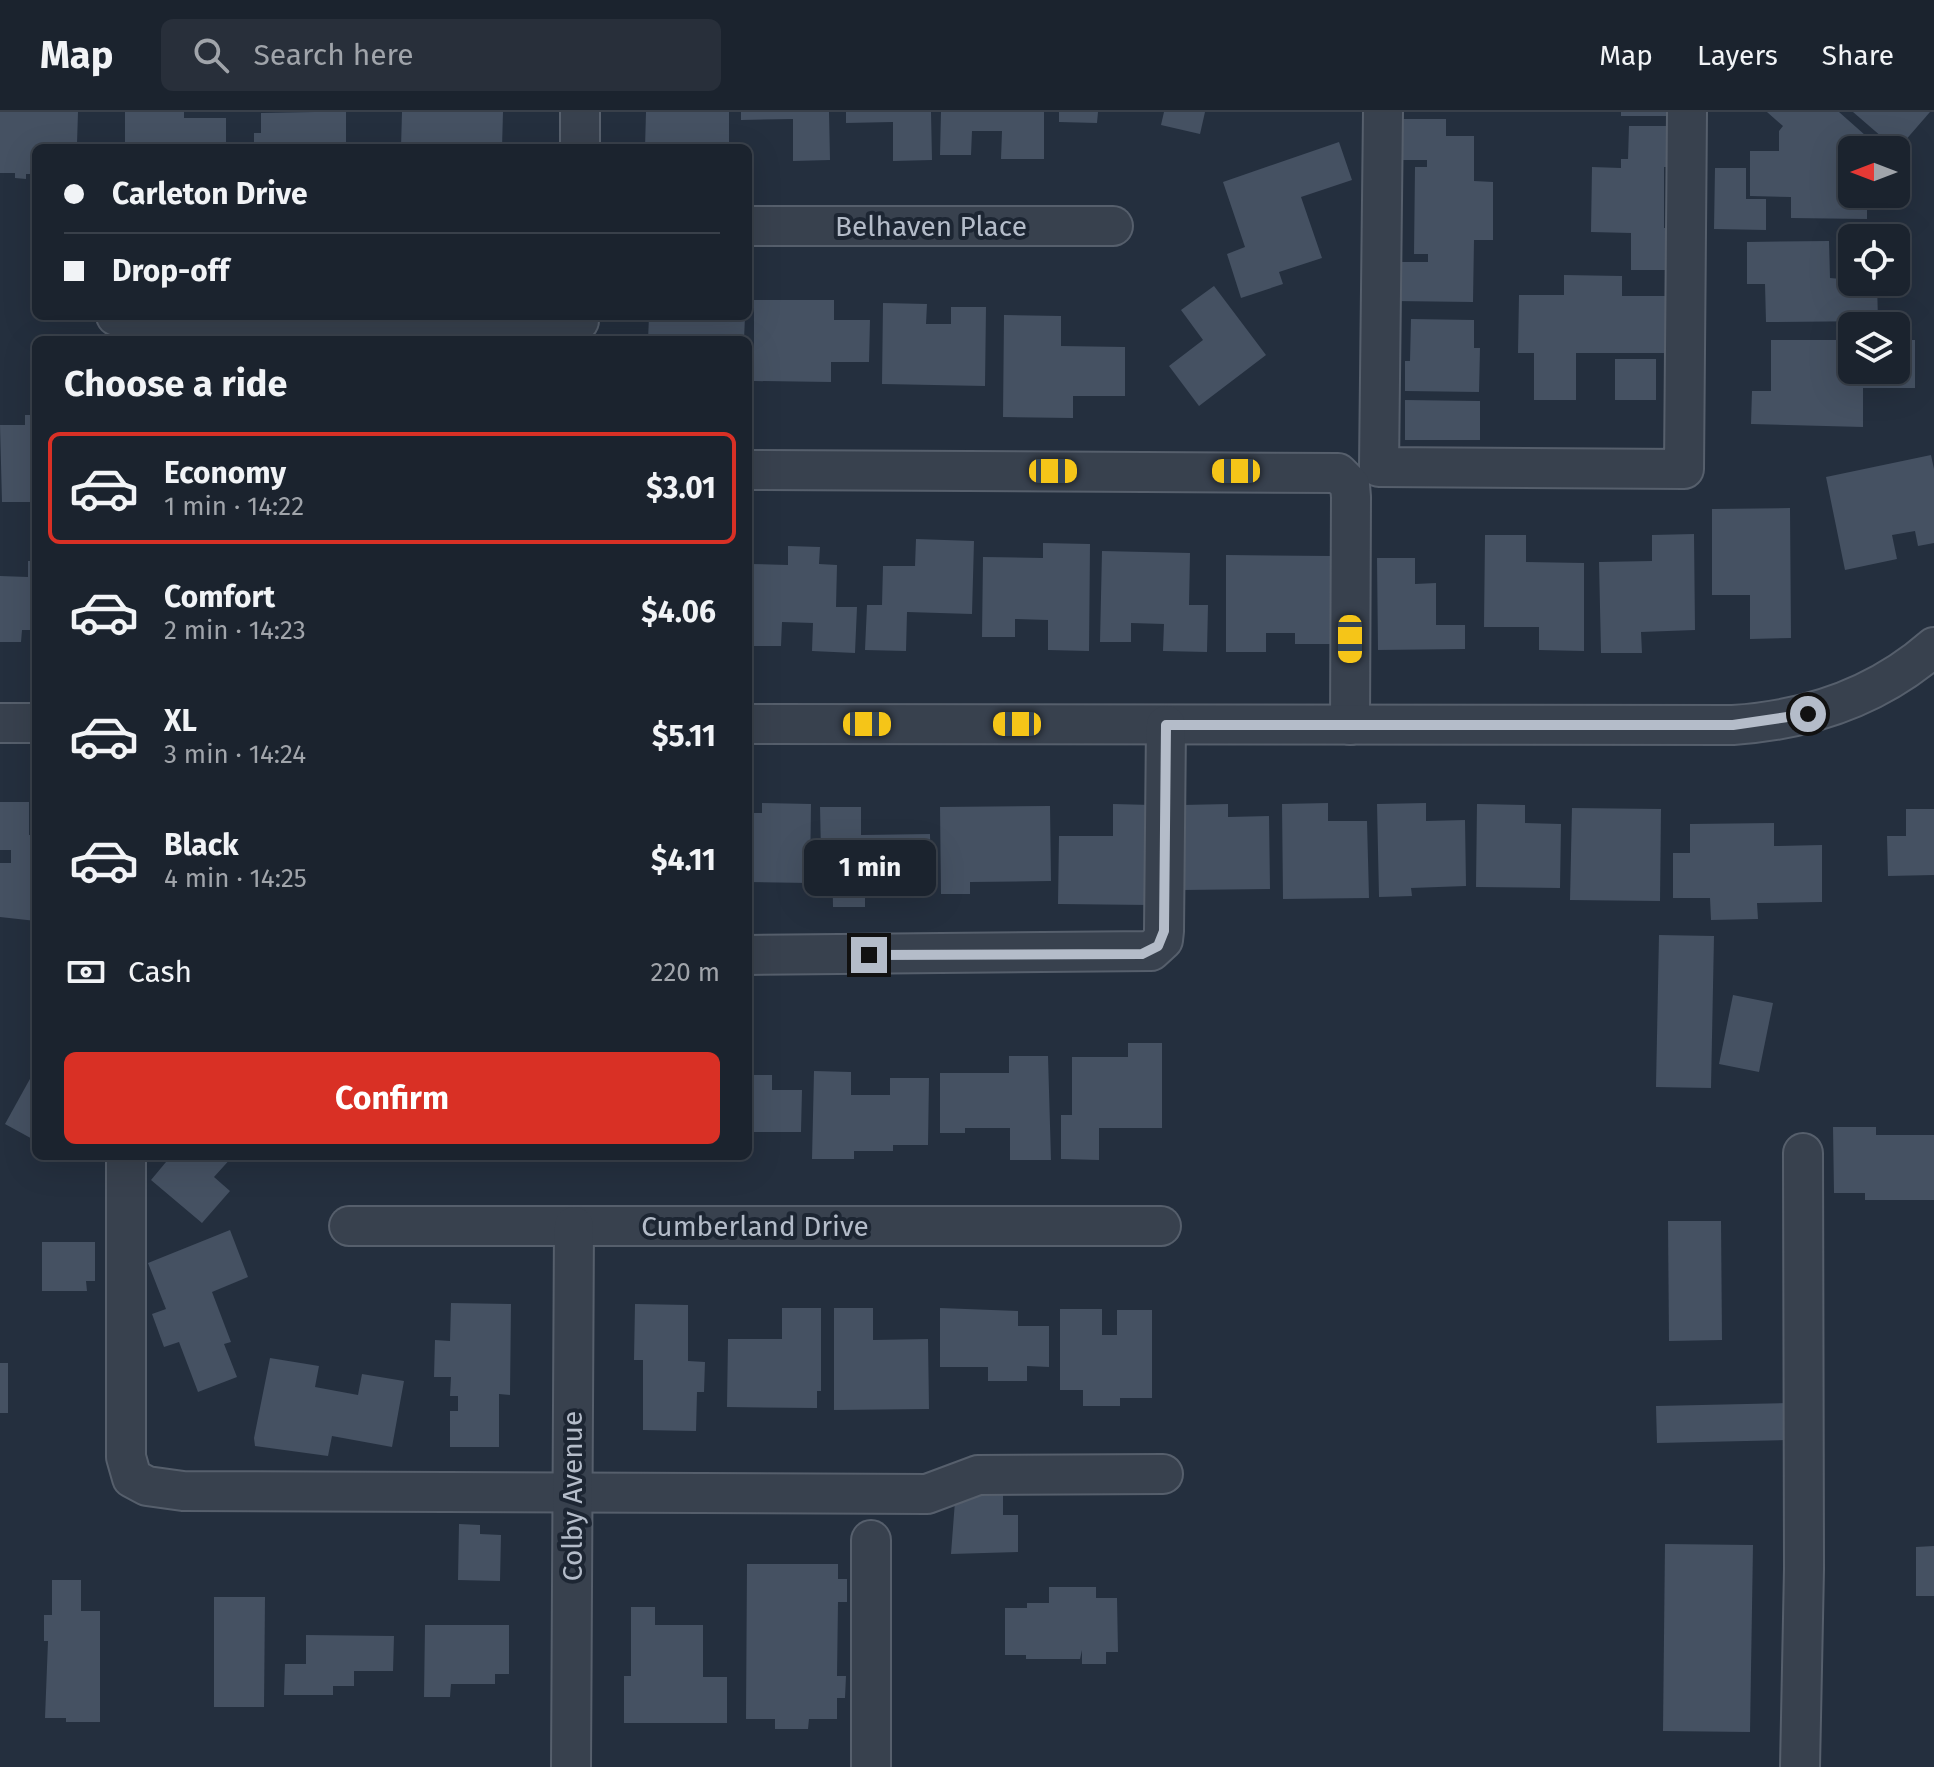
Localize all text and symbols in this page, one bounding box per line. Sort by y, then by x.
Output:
search box [161,19,721,91]
text: Map [40,32,113,78]
icon: search [189,33,233,77]
text: Search here [253,37,414,73]
text: Map [1599,39,1653,72]
text: Layers [1697,39,1778,72]
text: Share [1822,39,1894,72]
north arrow [1838,136,1910,208]
map controls [1838,136,1910,384]
text: Carleton Drive [112,176,307,212]
street label: Belhaven Place [835,210,1027,243]
button: locate [1838,224,1910,296]
text: Drop-off [112,253,229,289]
button: layers [1838,312,1910,384]
text: Choose a ride [64,362,287,406]
icon: car [68,452,140,524]
text: Economy [164,455,286,491]
car [1029,459,1077,483]
car [1212,459,1260,483]
text: $3.01 [646,470,716,506]
text: 1 min · 14:22 [164,491,304,522]
icon: car [68,576,140,648]
text: Comfort [164,579,275,615]
text: $4.06 [641,594,716,630]
text: 2 min · 14:23 [164,615,306,646]
car [1338,615,1362,663]
route start [1790,696,1826,732]
icon: car [68,700,140,772]
text: XL [164,703,197,739]
car [843,712,891,736]
car [993,712,1041,736]
text: $5.11 [652,718,716,754]
text: 3 min · 14:24 [164,739,306,770]
icon: car [68,824,140,896]
text: Black [164,827,239,863]
callout: 1 min [803,839,935,895]
text: $4.11 [651,842,716,878]
text: 1 min [839,852,901,883]
text: 4 min · 14:25 [164,863,307,894]
route end [851,937,887,973]
icon: cash [64,950,108,994]
text: Cash [128,954,192,990]
text: 220 m [651,957,720,988]
button: Confirm [64,1052,720,1144]
street label: Cumberland Drive [641,1210,869,1243]
street label: Colby Avenue [556,1411,589,1581]

